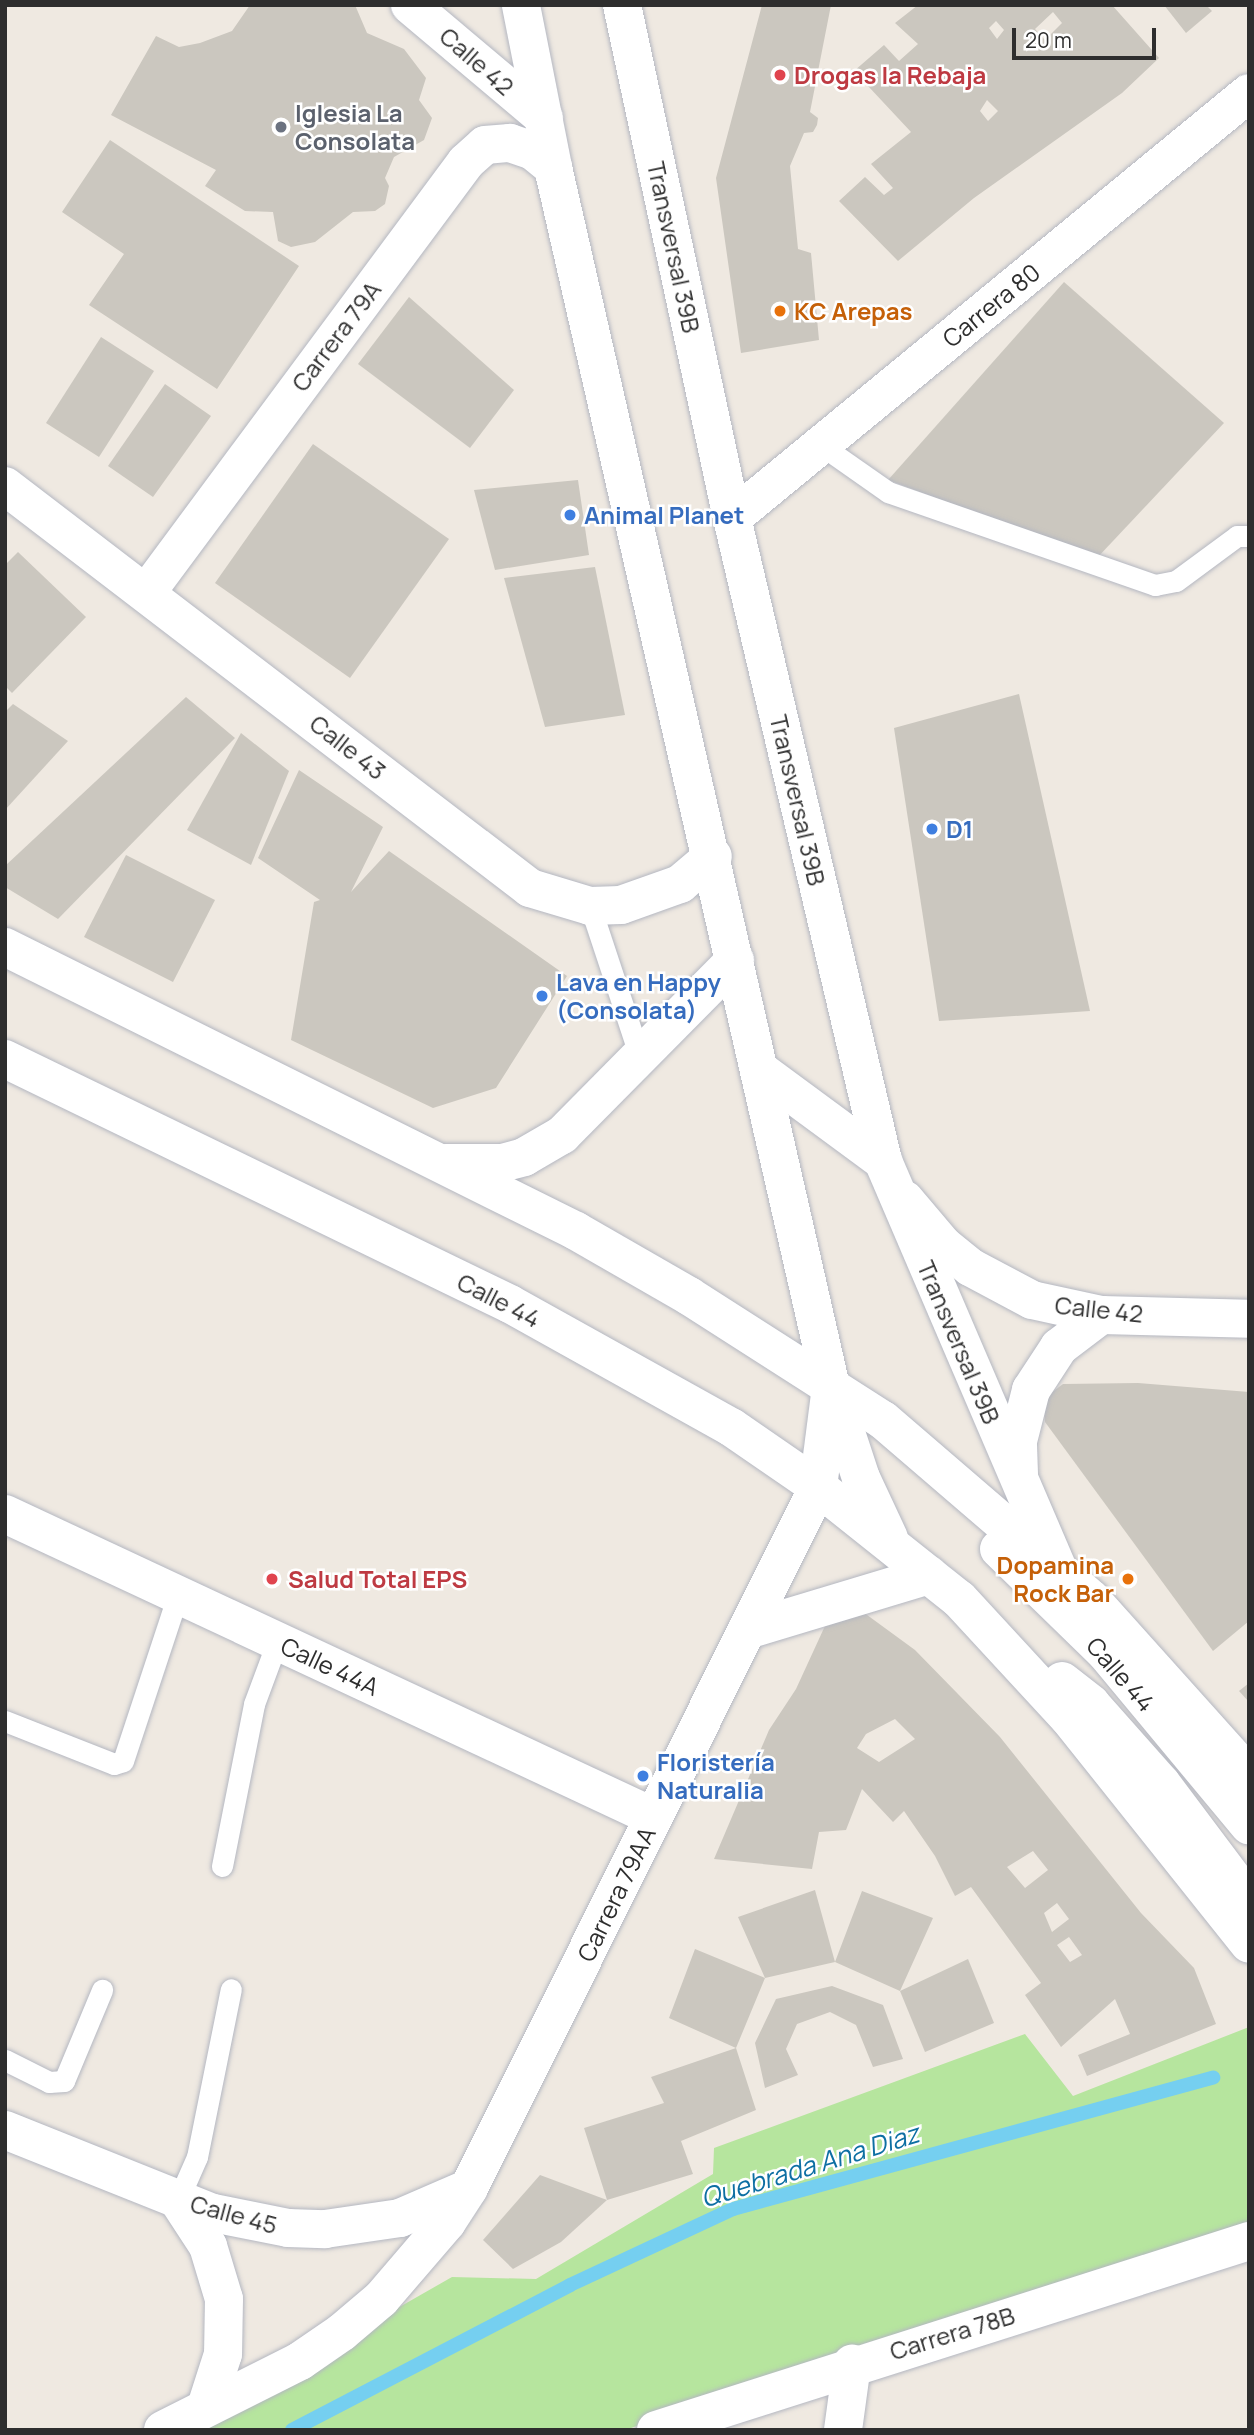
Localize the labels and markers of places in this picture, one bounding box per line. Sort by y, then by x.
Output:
place label: Drogas la Rebaja [794,61,986,89]
marker: Drogas la Rebaja [772,67,788,83]
place label: Iglesia La Consolata [295,99,415,155]
marker: Iglesia La Consolata [273,119,289,135]
place label: KC Arepas [794,297,913,325]
marker: KC Arepas [772,303,788,319]
place label: Animal Planet [584,501,744,529]
marker: Animal Planet [562,507,578,523]
place label: D1 [946,815,973,843]
marker: D1 [924,821,940,837]
place label: Lava en Happy (Consolata) [556,968,721,1024]
marker: Lava en Happy (Consolata) [534,988,550,1004]
place label: Dopamina Rock Bar [997,1551,1114,1607]
place label: Salud Total EPS [288,1565,467,1593]
marker: Salud Total EPS [262,1569,282,1589]
marker: Dopamina Rock Bar [1120,1571,1136,1587]
place label: Floristería Naturalia [657,1748,775,1804]
marker: Floristería Naturalia [635,1768,651,1784]

